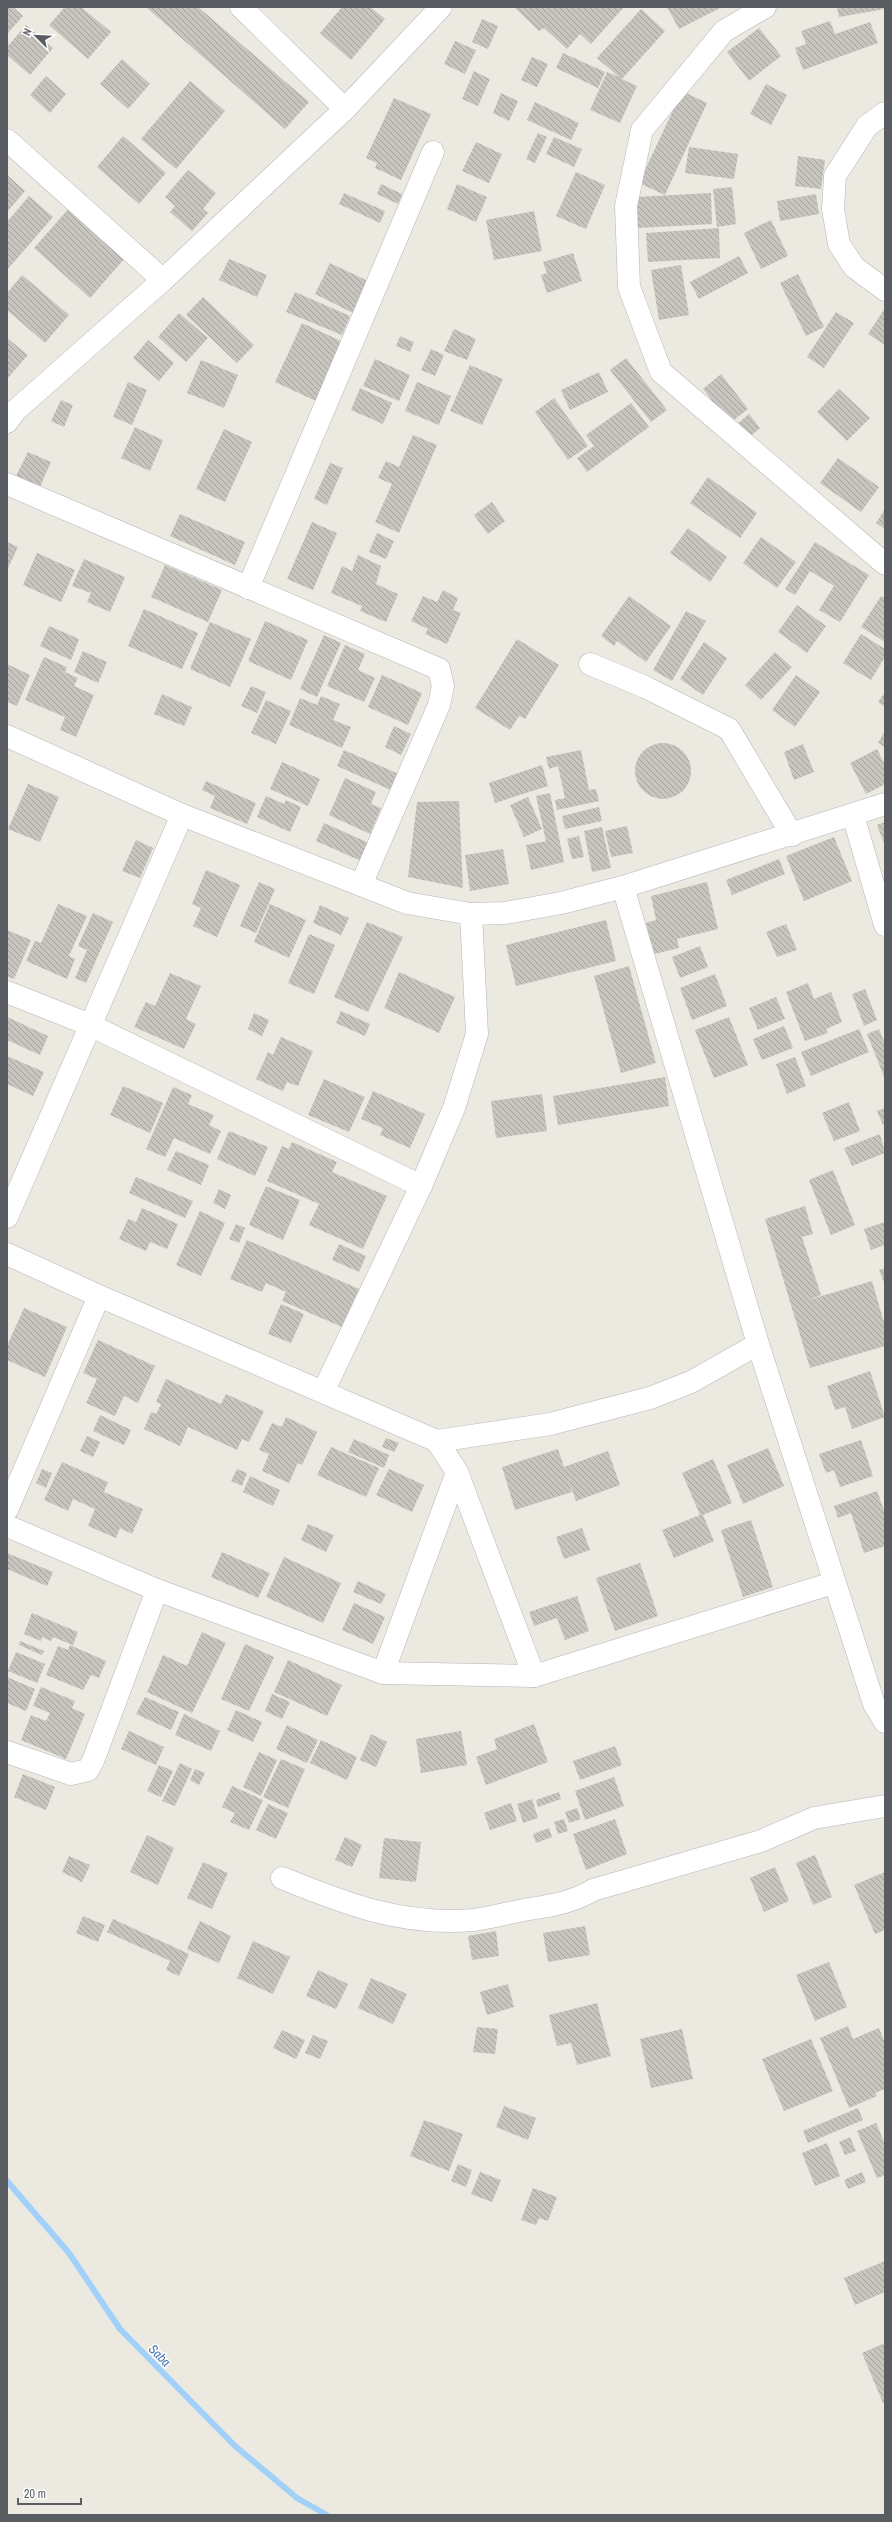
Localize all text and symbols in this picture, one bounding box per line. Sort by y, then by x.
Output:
north arrow [16,16,56,56]
text: N [19,26,35,38]
water label: Saba [145,2341,175,2370]
scale bar [18,2480,81,2506]
text: 20 m [24,2486,46,2502]

